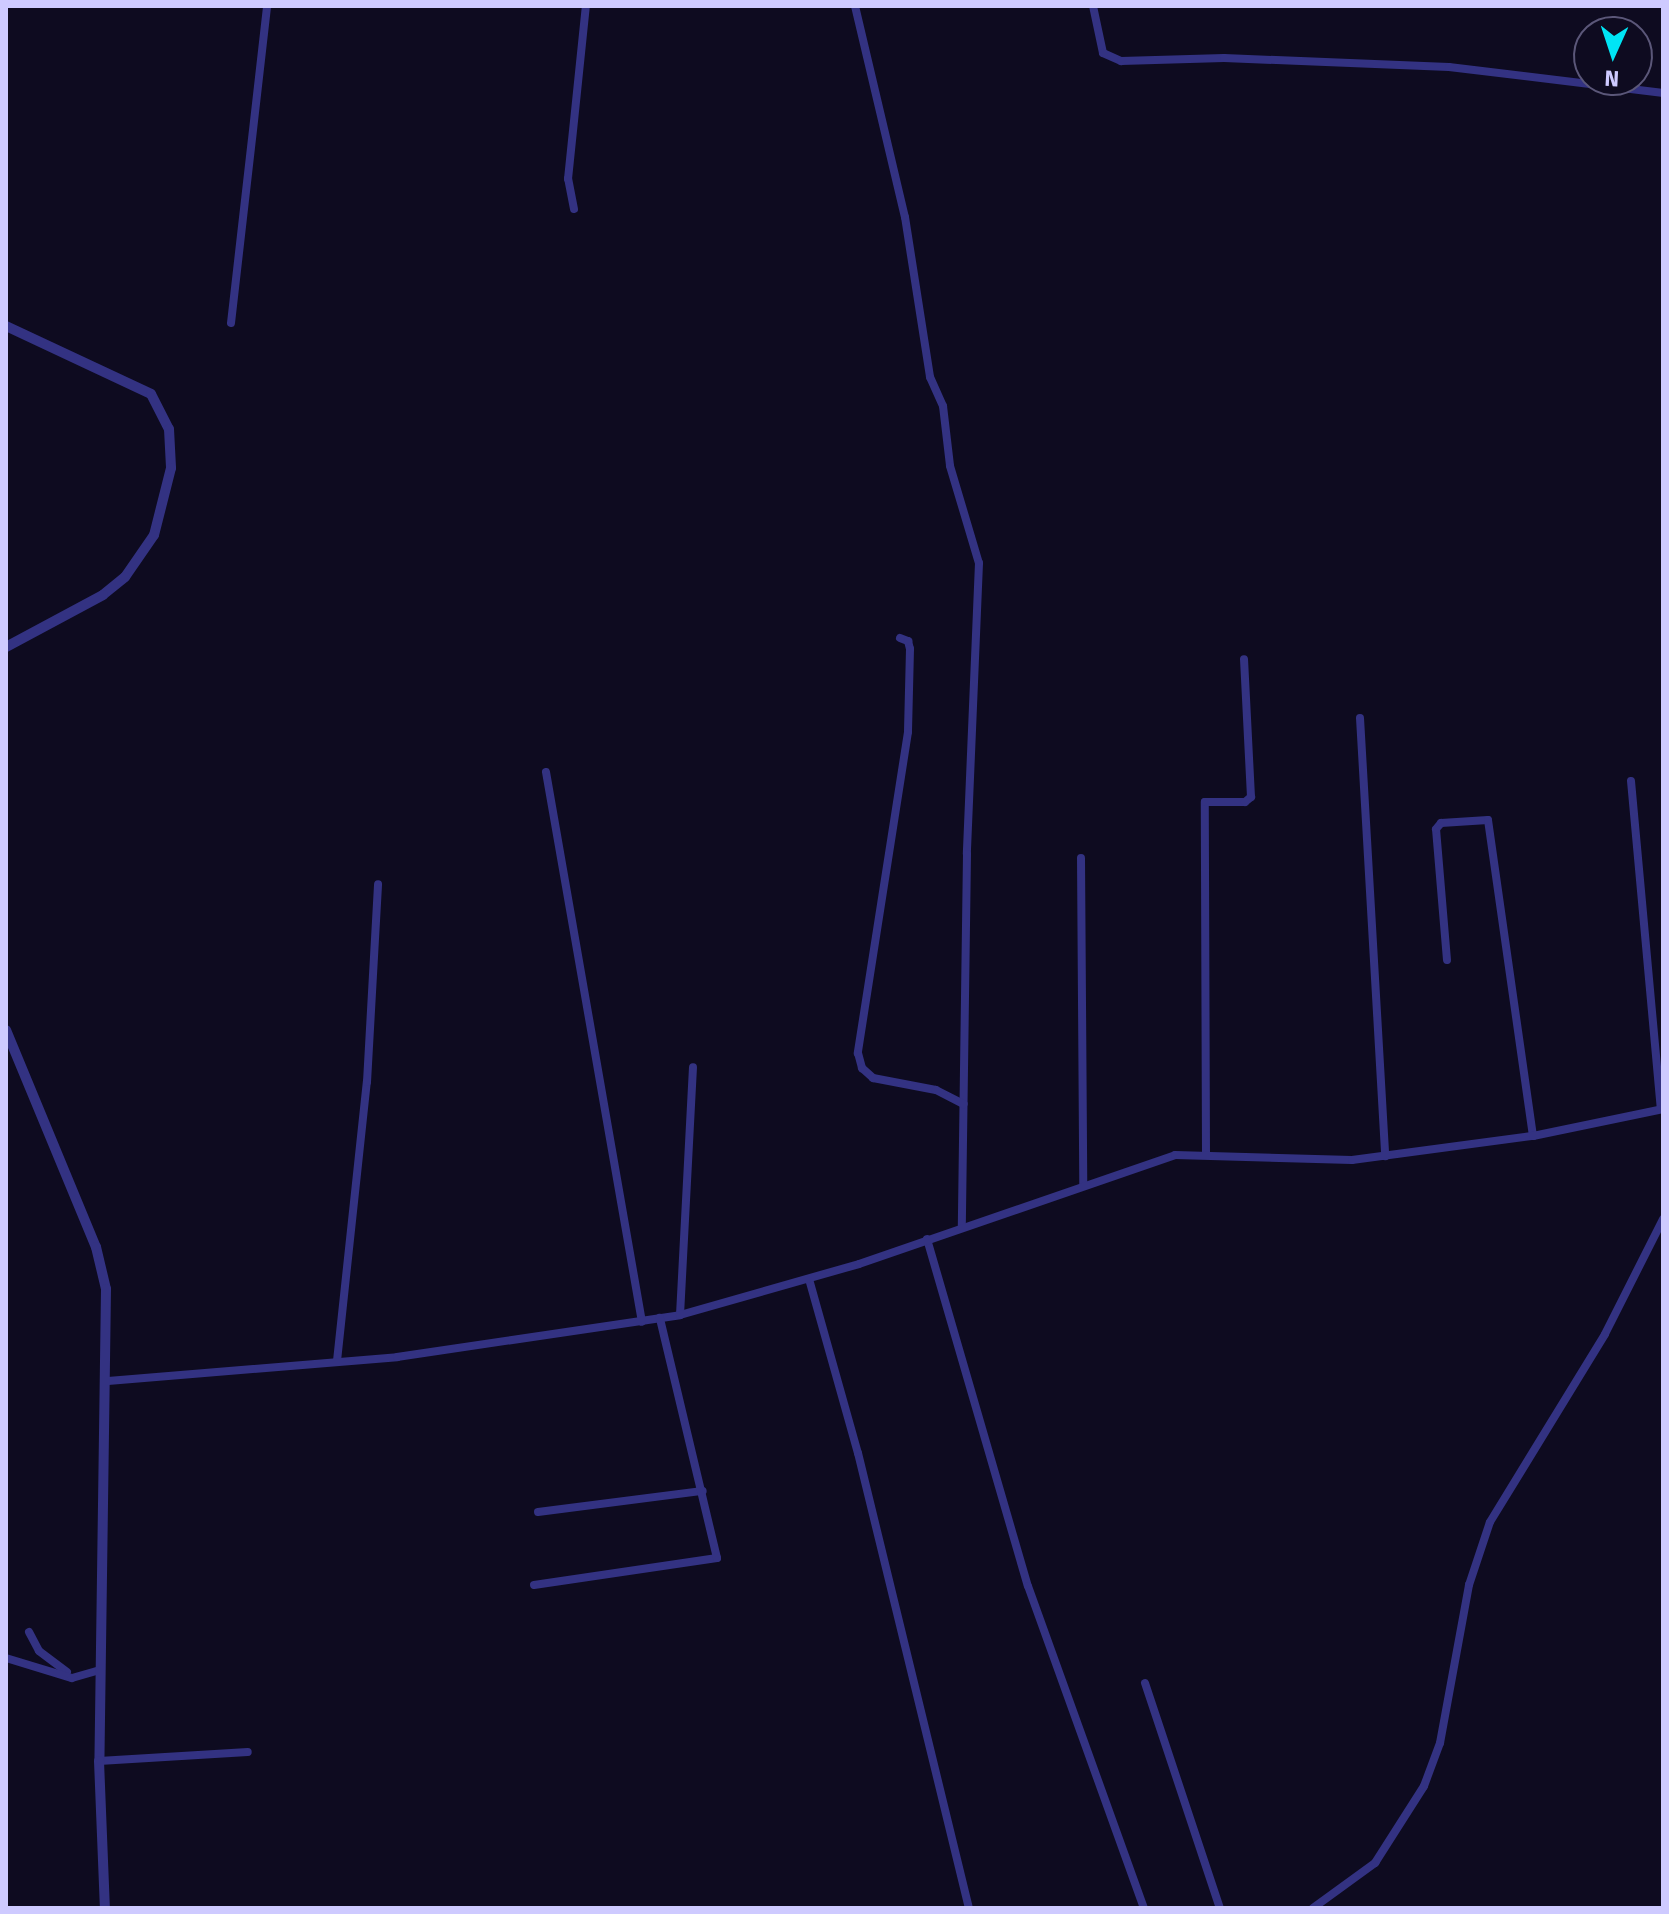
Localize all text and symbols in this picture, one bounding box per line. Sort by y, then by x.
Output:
north arrow [1573,16,1653,96]
text: N [1604,65,1620,92]

